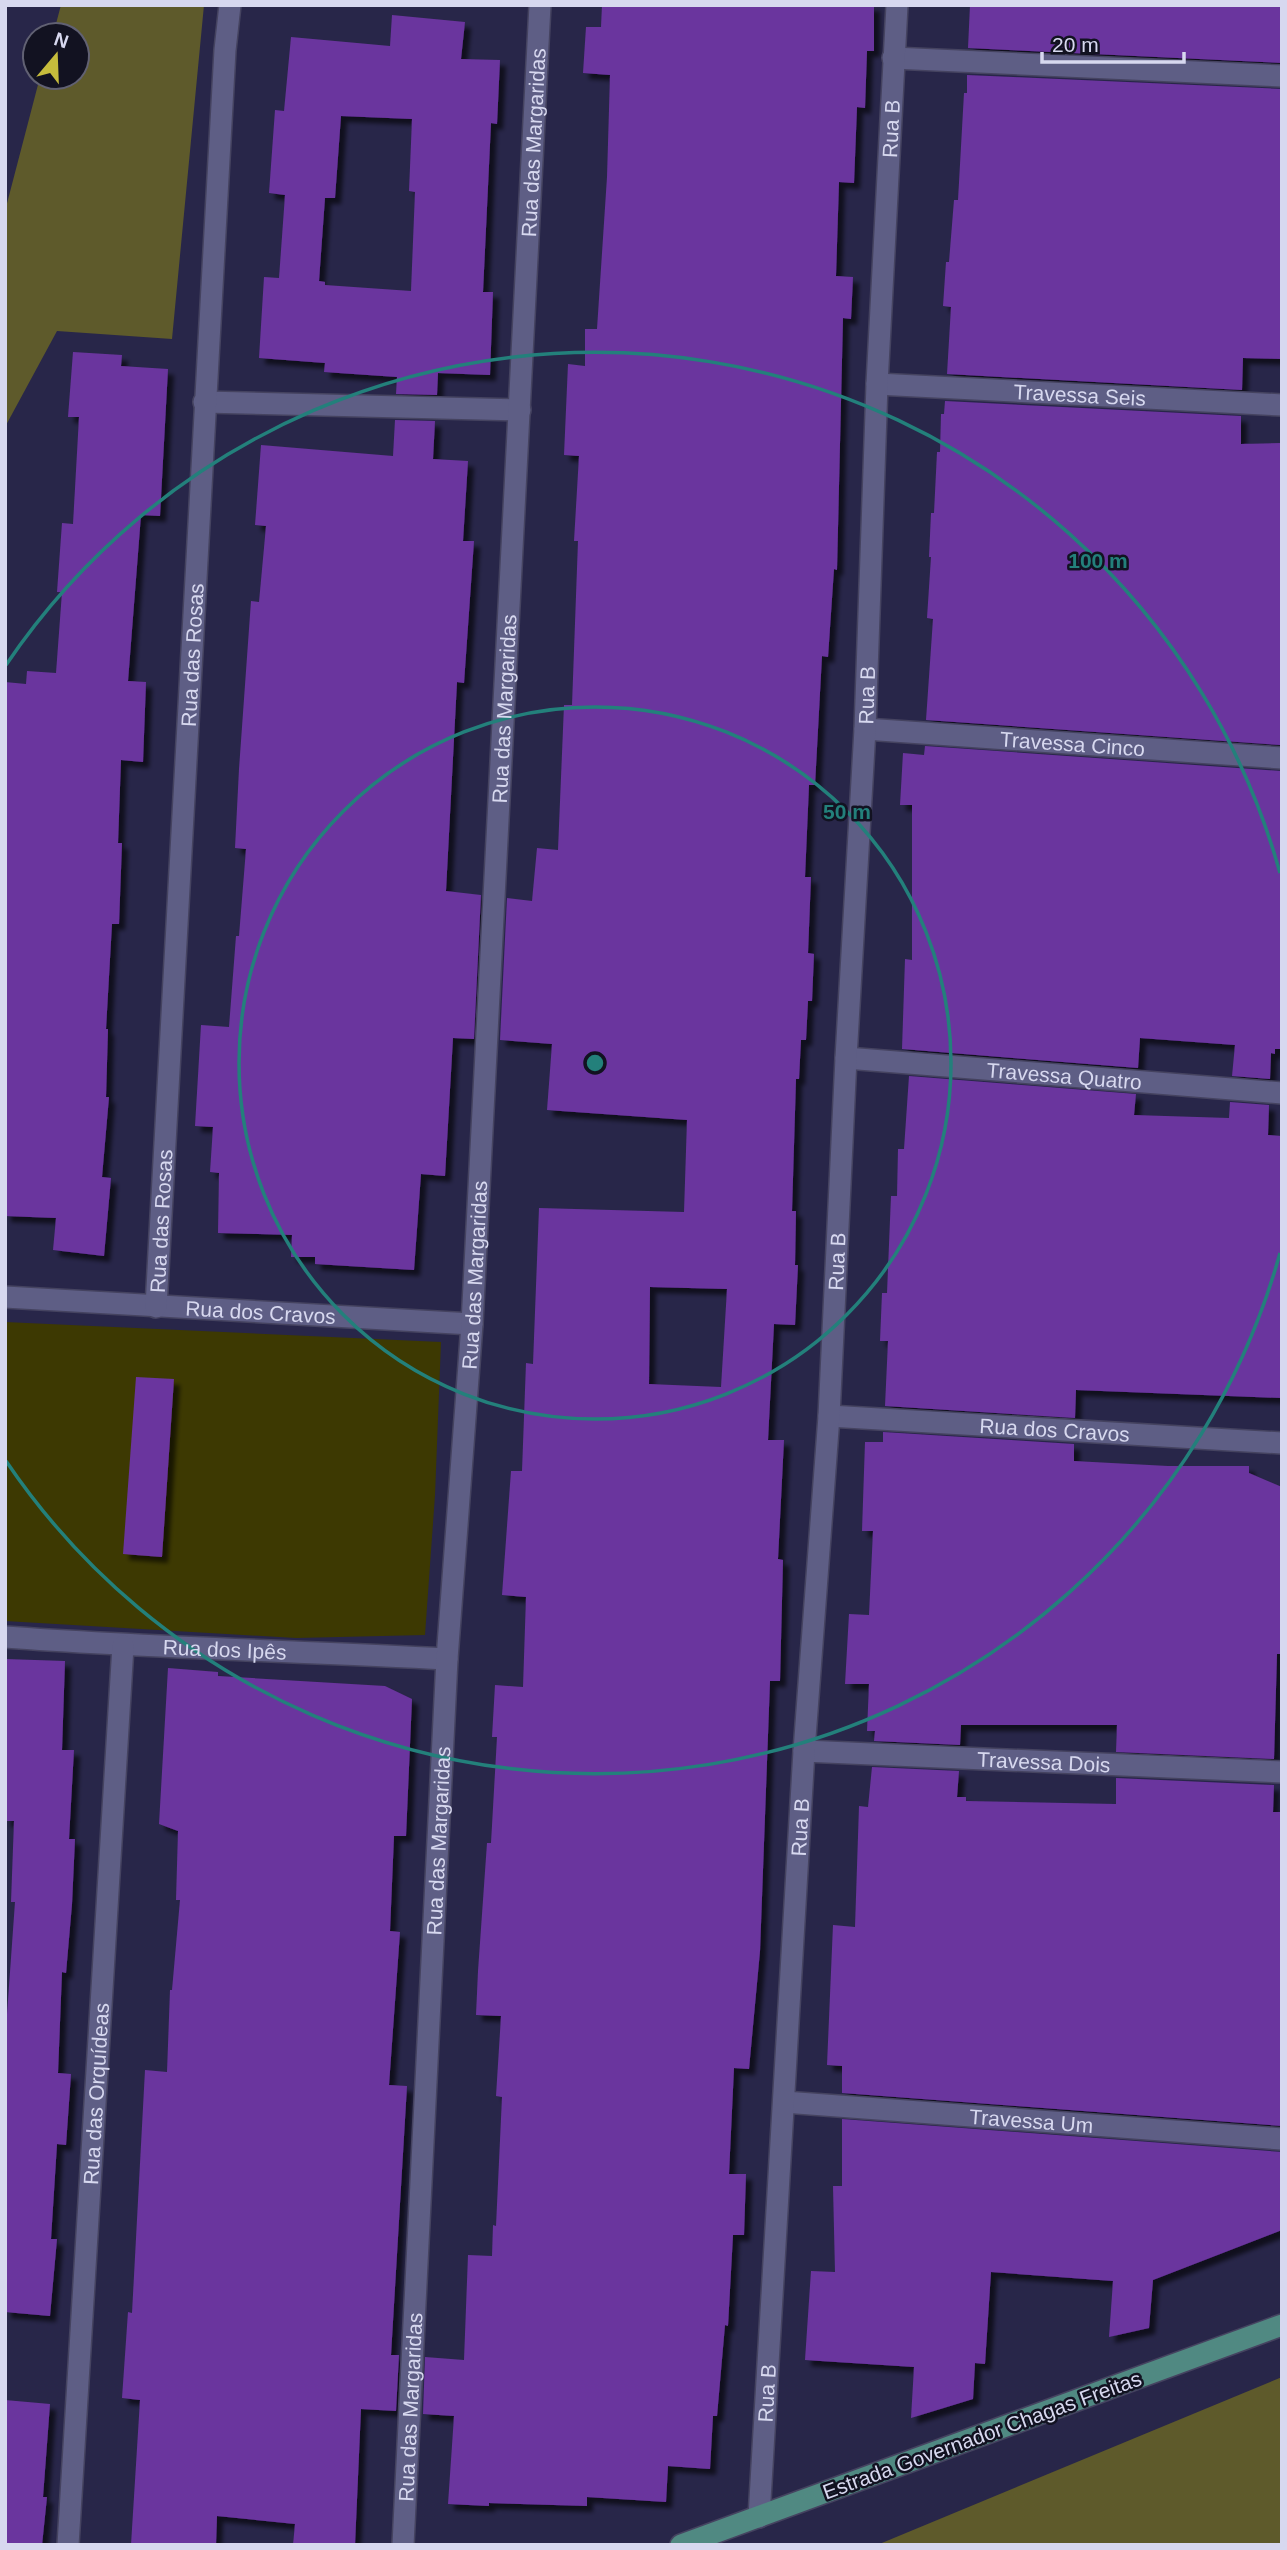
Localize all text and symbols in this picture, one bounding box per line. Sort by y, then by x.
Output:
north arrow [21,21,91,91]
scale bar [1042,21,1184,65]
text: N [51,28,71,53]
text: 20 m [1052,33,1099,56]
street label: Rua das Margaridas [517,48,549,238]
street label: Rua B [877,99,903,159]
street label: Travessa Seis [1013,380,1146,409]
text: 100 m [1068,549,1128,572]
street label: Rua das Rosas [176,583,207,727]
street label: Rua das Margaridas [487,614,520,804]
street label: Rua B [854,666,879,725]
street label: Travessa Cinco [999,727,1146,760]
text: 50 m [823,800,871,823]
centre of rings [583,1051,607,1075]
street label: Travessa Quatro [986,1058,1143,1093]
street label: Rua das Rosas [145,1149,176,1293]
street label: Rua das Margaridas [457,1180,491,1370]
street label: Rua B [823,1232,849,1291]
street label: Rua dos Cravos [185,1296,336,1328]
street label: Rua dos Cravos [979,1413,1130,1445]
street label: Rua dos Ipês [162,1635,287,1663]
street label: Rua das Margaridas [422,1746,454,1936]
street label: Travessa Dois [977,1747,1111,1776]
street label: Rua B [786,1797,813,1857]
street label: Rua das Orquídeas [79,2002,113,2185]
street label: Travessa Um [969,2104,1094,2136]
street label: Rua das Margaridas [394,2312,426,2502]
street label: Rua B [753,2363,779,2423]
street label: Estrada Governador Chagas Freitas [820,2367,1144,2503]

